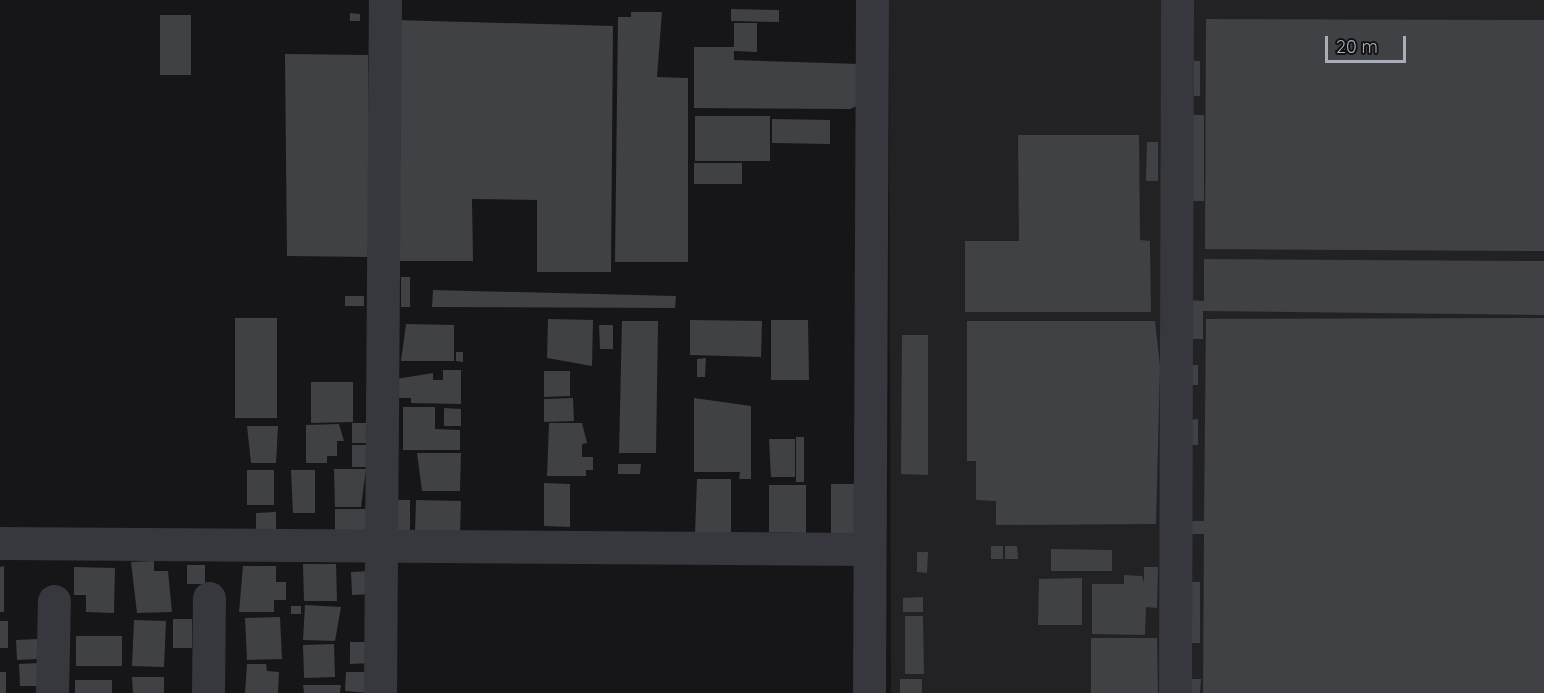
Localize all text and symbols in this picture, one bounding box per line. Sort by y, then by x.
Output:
scale bar [1328,24,1409,62]
text: 20 m [1336,35,1378,58]

